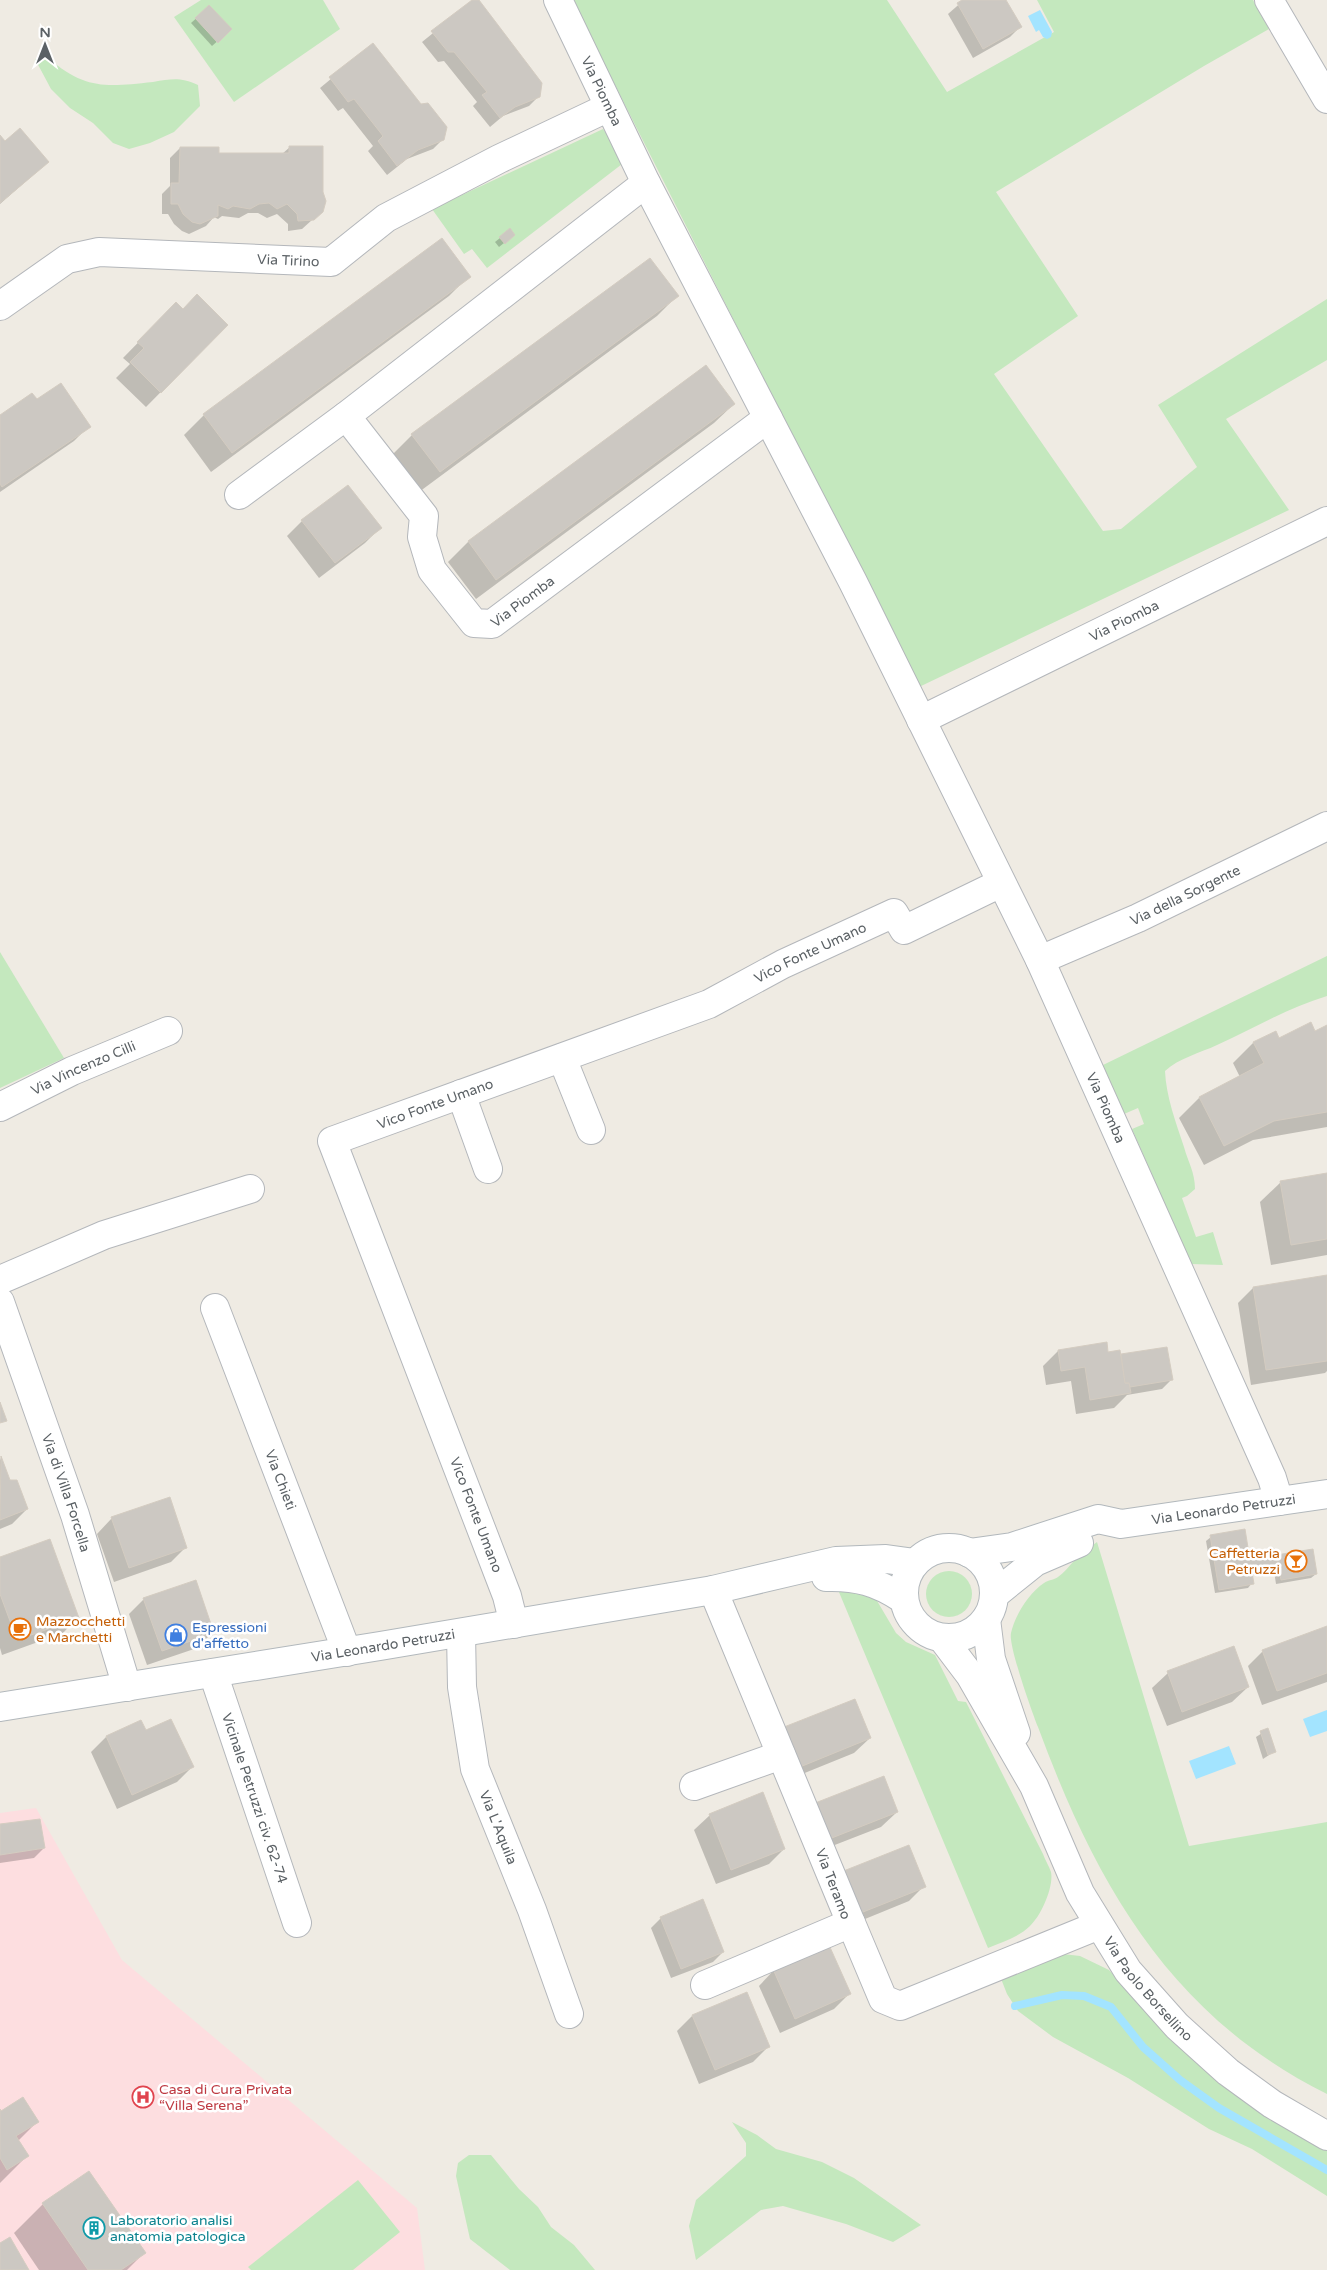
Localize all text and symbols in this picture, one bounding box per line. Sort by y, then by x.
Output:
north arrow [20,20,70,70]
text: N [39,24,51,41]
street label: Via Piomba [578,53,626,129]
street label: Via Tirino [257,250,320,270]
street label: Via Piomba [487,572,558,631]
street label: Via Piomba [1086,596,1162,645]
street label: Via della Sorgente [1127,861,1243,929]
street label: Vico Fonte Umano [751,918,869,987]
street label: Via Vincenzo Cilli [28,1037,138,1099]
street label: Via Piomba [1083,1070,1129,1146]
street label: Vico Fonte Umano [375,1075,495,1132]
street label: Via di Villa Forcella [38,1431,94,1554]
street label: Via Chieti [262,1447,300,1512]
street label: Vico Fonte Umano [446,1455,506,1575]
street label: Via Leonardo Petruzzi [1150,1490,1297,1528]
place label: Caffetteria Petruzzi [1209,1545,1280,1578]
bar icon: Caffetteria Petruzzi [1284,1549,1308,1573]
place label: Mazzocchetti e Marchetti [36,1613,125,1646]
cafe icon: Mazzocchetti e Marchetti [8,1617,32,1641]
place label: Espressioni d'affetto [192,1619,267,1652]
shop icon: Espressioni d'affetto [164,1623,188,1647]
street label: Via Leonardo Petruzzi [310,1625,456,1665]
street label: Vicinale Petruzzi civ. 62-74 [219,1711,292,1886]
street label: Via L'Aquila [476,1788,521,1867]
street label: Via Teramo [812,1846,854,1922]
street label: Via Paolo Borsellino [1100,1933,1196,2045]
place label: Casa di Cura Privata “Villa Serena” [159,2081,292,2114]
hospital icon: Casa di Cura Privata “Villa Serena” [131,2085,155,2109]
place label: Laboratorio analisi anatomia patologica [110,2212,246,2245]
building icon: Laboratorio analisi anatomia patologica [82,2216,106,2240]

